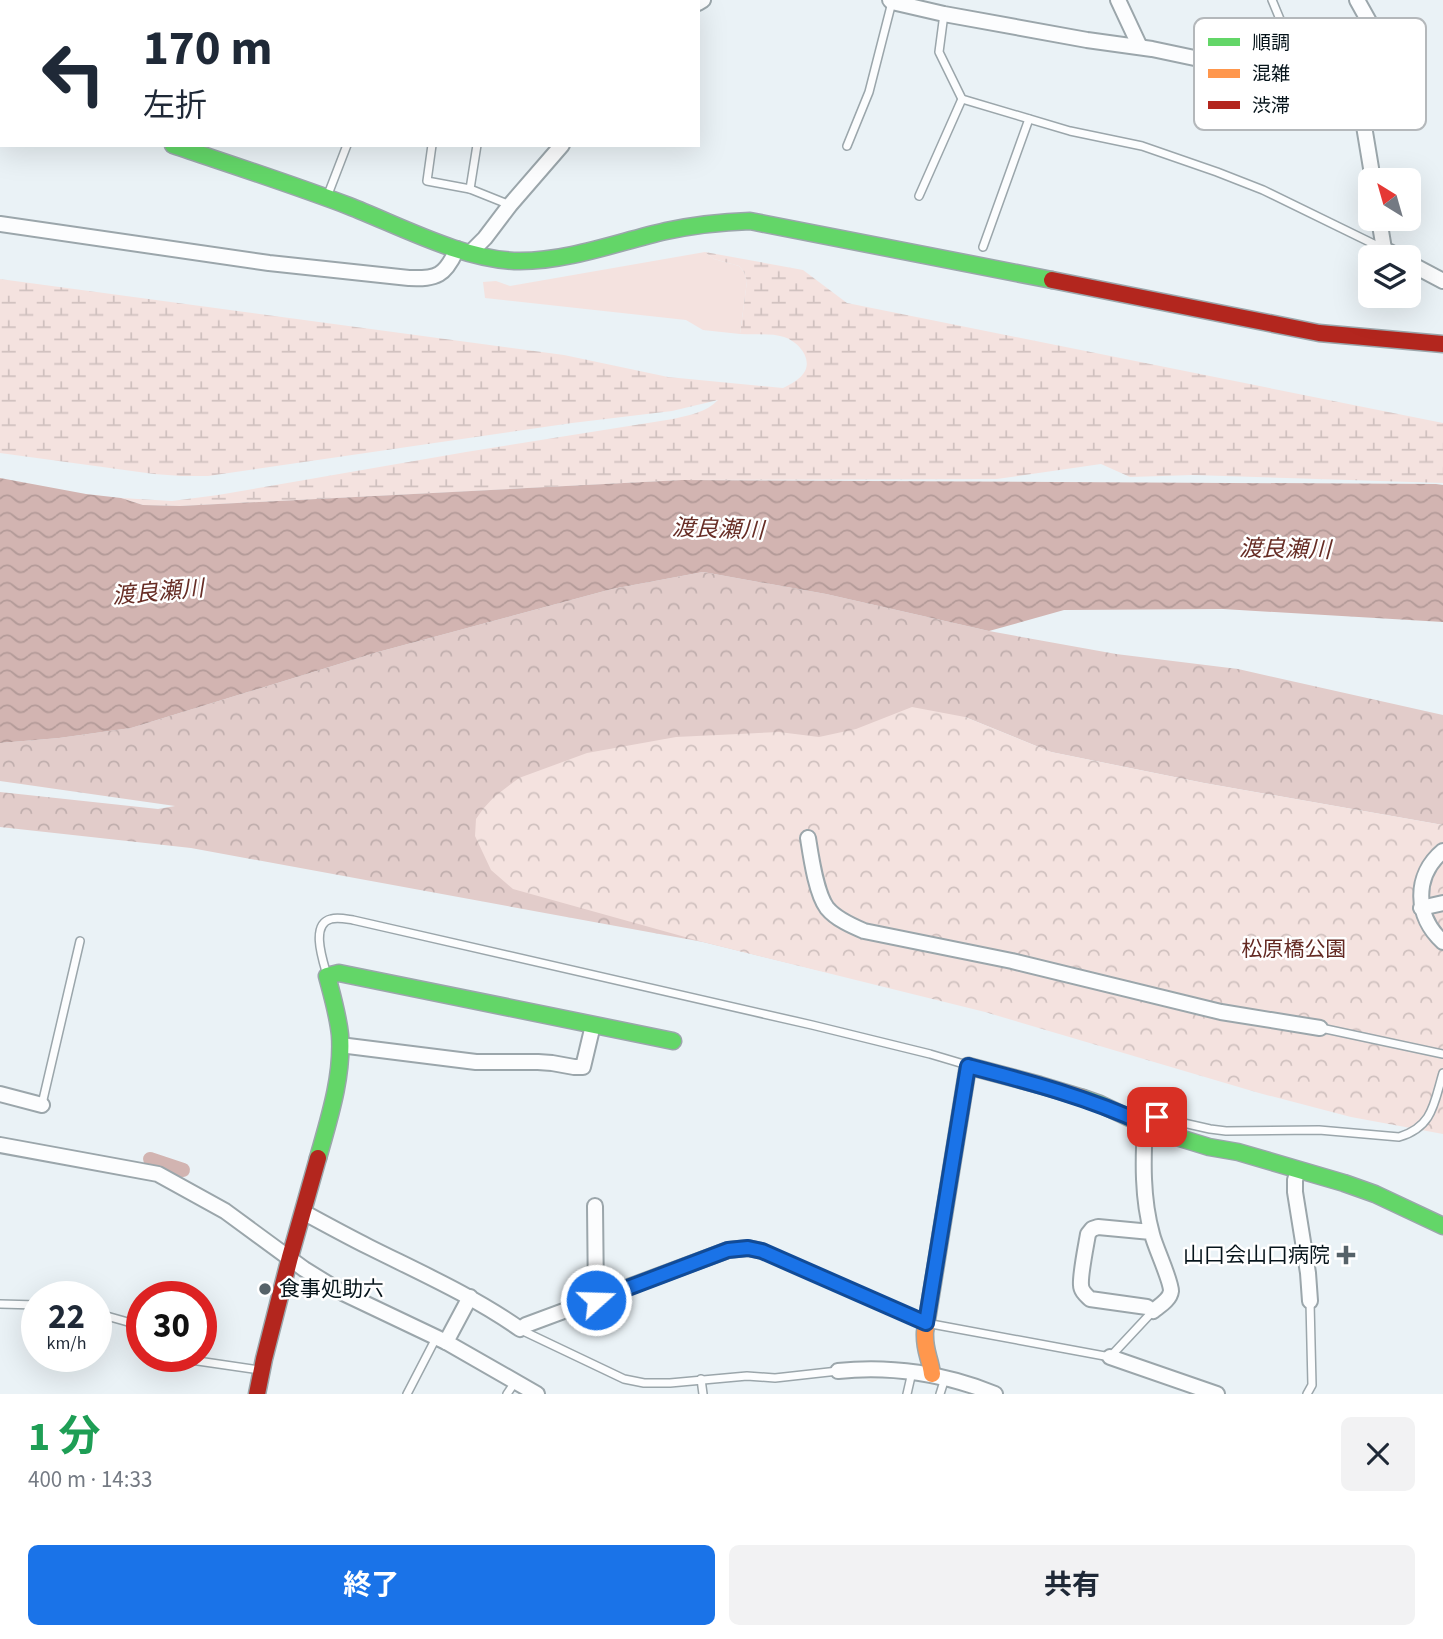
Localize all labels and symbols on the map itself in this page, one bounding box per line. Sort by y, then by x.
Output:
legend [1194,18,1426,130]
text: 順調 [1252,30,1290,57]
text: 混雑 [1252,61,1290,88]
text: 渋滞 [1252,93,1290,120]
north arrow [1358,168,1421,231]
water label: 渡良瀬川 [671,511,768,547]
water label: 渡良瀬川 [1239,532,1334,566]
water label: 渡良瀬川 [111,571,208,612]
park label: 松原橋公園 [1242,934,1347,964]
pin [1127,1087,1187,1147]
place label: 山口会山口病院 [1183,1240,1330,1270]
marker: 山口会山口病院 [1336,1245,1356,1265]
position arrow [559,1263,633,1337]
place label: 食事処助六 [279,1274,384,1304]
speed limit sign: 30 [126,1281,217,1372]
marker: 食事処助六 [257,1281,273,1297]

